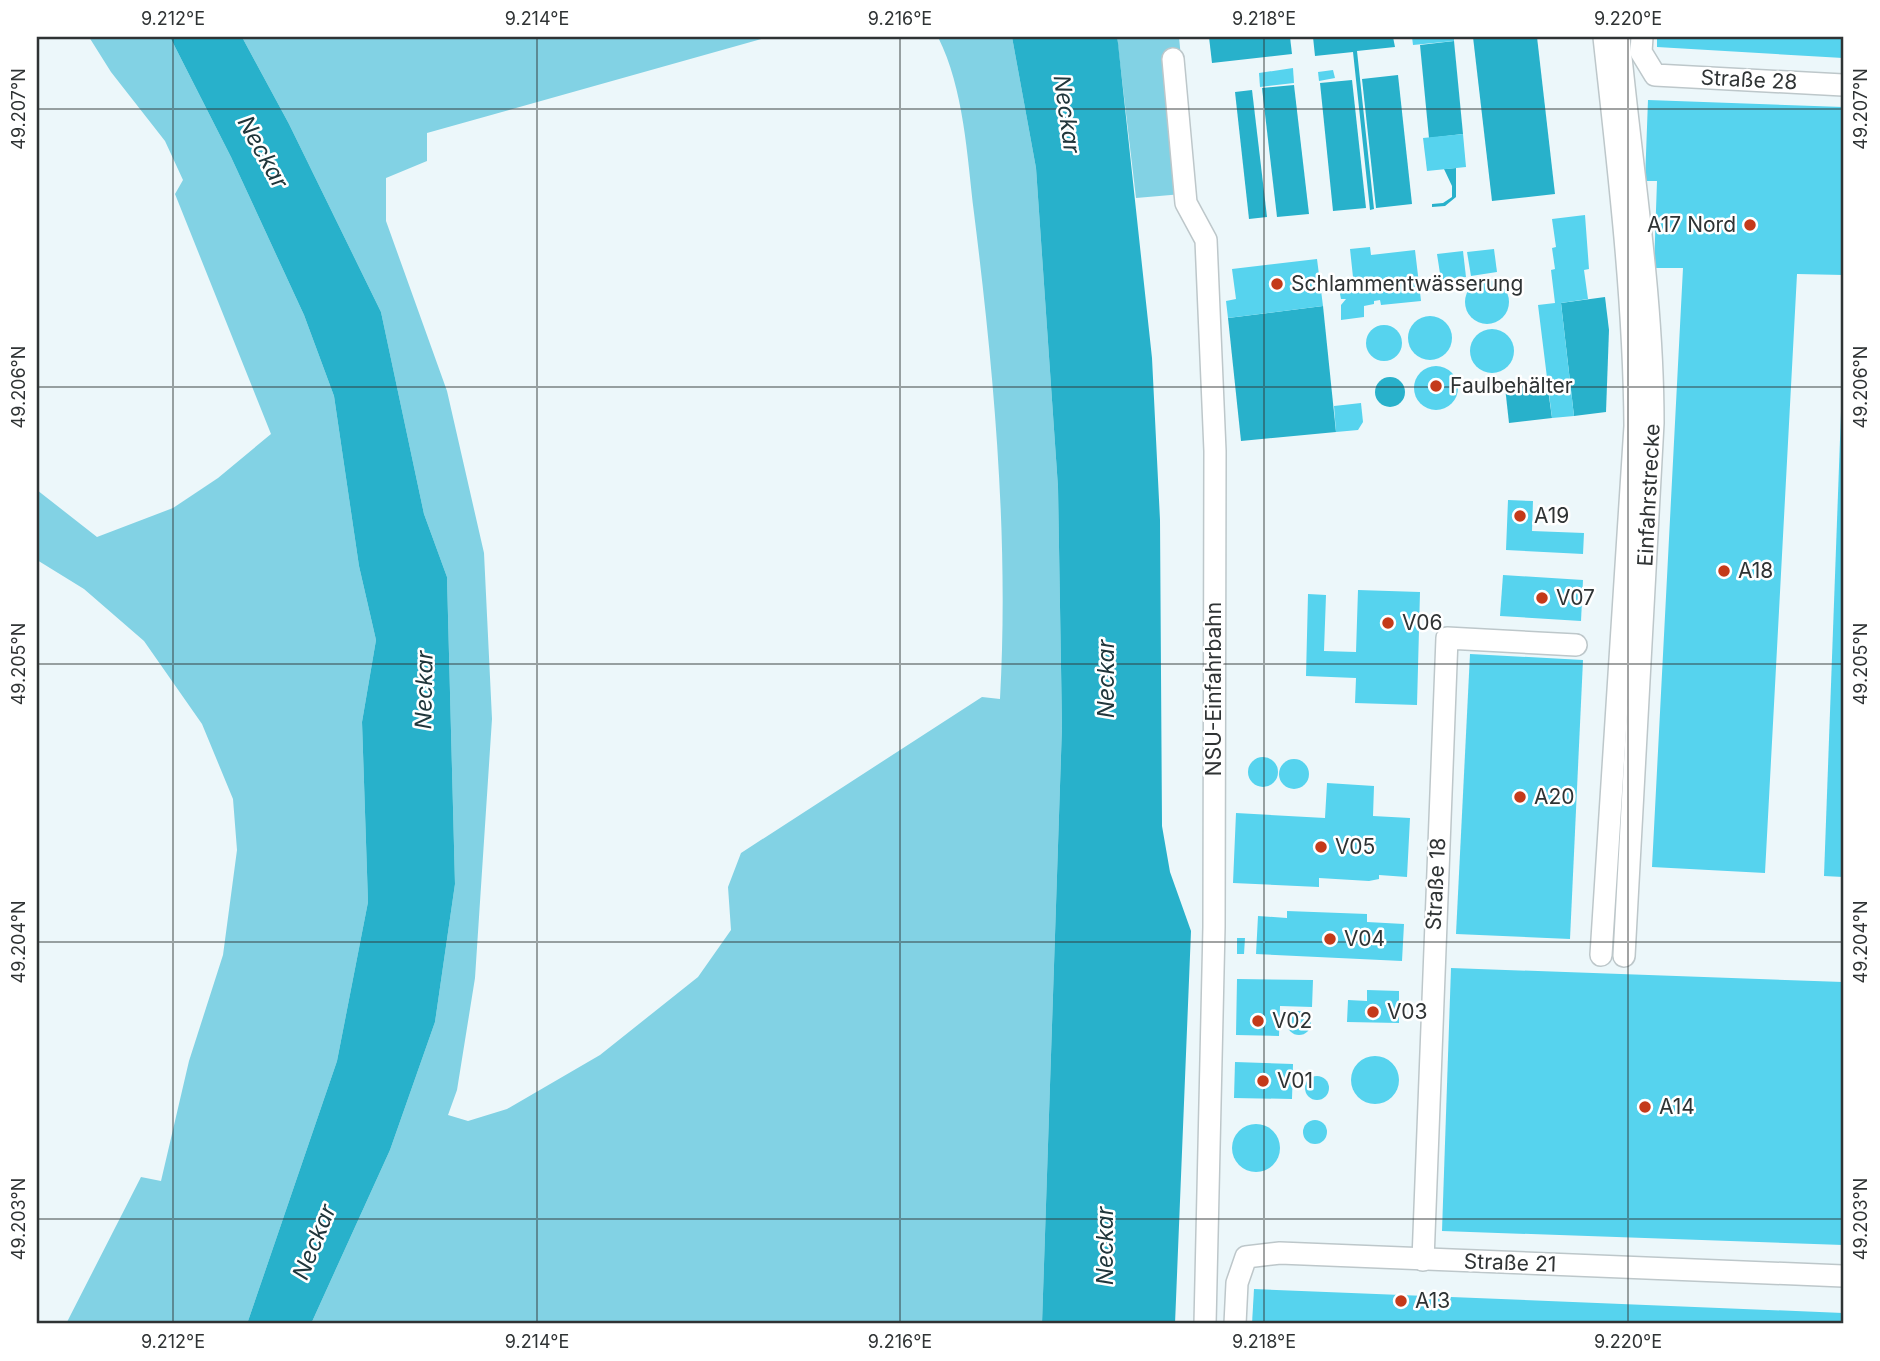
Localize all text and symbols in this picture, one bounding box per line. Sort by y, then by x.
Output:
text: 9.212°E [141,8,205,29]
text: 9.214°E [505,8,569,29]
text: 9.216°E [868,8,932,29]
text: 9.218°E [1232,8,1296,29]
text: 9.220°E [1594,8,1662,29]
street label: Straße 28 [1700,64,1798,95]
text: 49.207°N [8,68,29,150]
text: 49.207°N [1850,68,1871,150]
water label: Neckar [1048,73,1087,156]
water label: Neckar [232,111,295,194]
place label: A17 Nord [1647,212,1736,237]
marker: A17 Nord [1742,217,1758,233]
place label: Schlammentwässerung [1291,271,1523,296]
marker: Schlammentwässerung [1269,276,1285,292]
text: 49.206°N [8,346,29,428]
text: 49.206°N [1850,346,1871,428]
place label: Faulbehälter [1450,373,1573,398]
marker: Faulbehälter [1428,378,1444,394]
street label: Einfahrstrecke [1632,423,1665,567]
place label: A19 [1534,503,1569,528]
marker: A19 [1512,508,1528,524]
place label: A18 [1738,558,1773,583]
marker: A18 [1716,563,1732,579]
place label: V07 [1556,585,1595,610]
marker: V07 [1534,590,1550,606]
street label: NSU-Einfahrbahn [1201,602,1226,776]
place label: V06 [1402,610,1443,635]
marker: V06 [1380,615,1396,631]
text: 49.205°N [8,623,29,705]
text: 49.205°N [1850,623,1871,705]
water label: Neckar [1092,638,1120,718]
water label: Neckar [409,649,439,730]
place label: A20 [1534,784,1575,809]
marker: A20 [1512,789,1528,805]
place label: V05 [1335,834,1375,859]
street label: Straße 18 [1421,837,1450,931]
marker: V05 [1313,839,1329,855]
text: 49.204°N [8,901,29,983]
text: 49.204°N [1850,901,1871,983]
place label: V04 [1344,926,1385,951]
marker: V04 [1322,931,1338,947]
place label: V03 [1387,999,1428,1024]
marker: V03 [1365,1004,1381,1020]
place label: V02 [1272,1008,1312,1033]
marker: V02 [1250,1013,1266,1029]
place label: V01 [1277,1068,1313,1093]
marker: V01 [1255,1073,1271,1089]
place label: A14 [1659,1094,1695,1119]
marker: A14 [1637,1099,1653,1115]
text: 49.203°N [8,1178,29,1260]
text: 49.203°N [1850,1178,1871,1260]
water label: Neckar [286,1199,342,1284]
water label: Neckar [1091,1205,1119,1285]
street label: Straße 21 [1463,1248,1557,1277]
place label: A13 [1415,1288,1450,1313]
marker: A13 [1393,1293,1409,1309]
text: 9.212°E [141,1331,205,1352]
text: 9.214°E [505,1331,569,1352]
text: 9.216°E [868,1331,932,1352]
text: 9.218°E [1232,1331,1296,1352]
text: 9.220°E [1594,1331,1662,1352]

